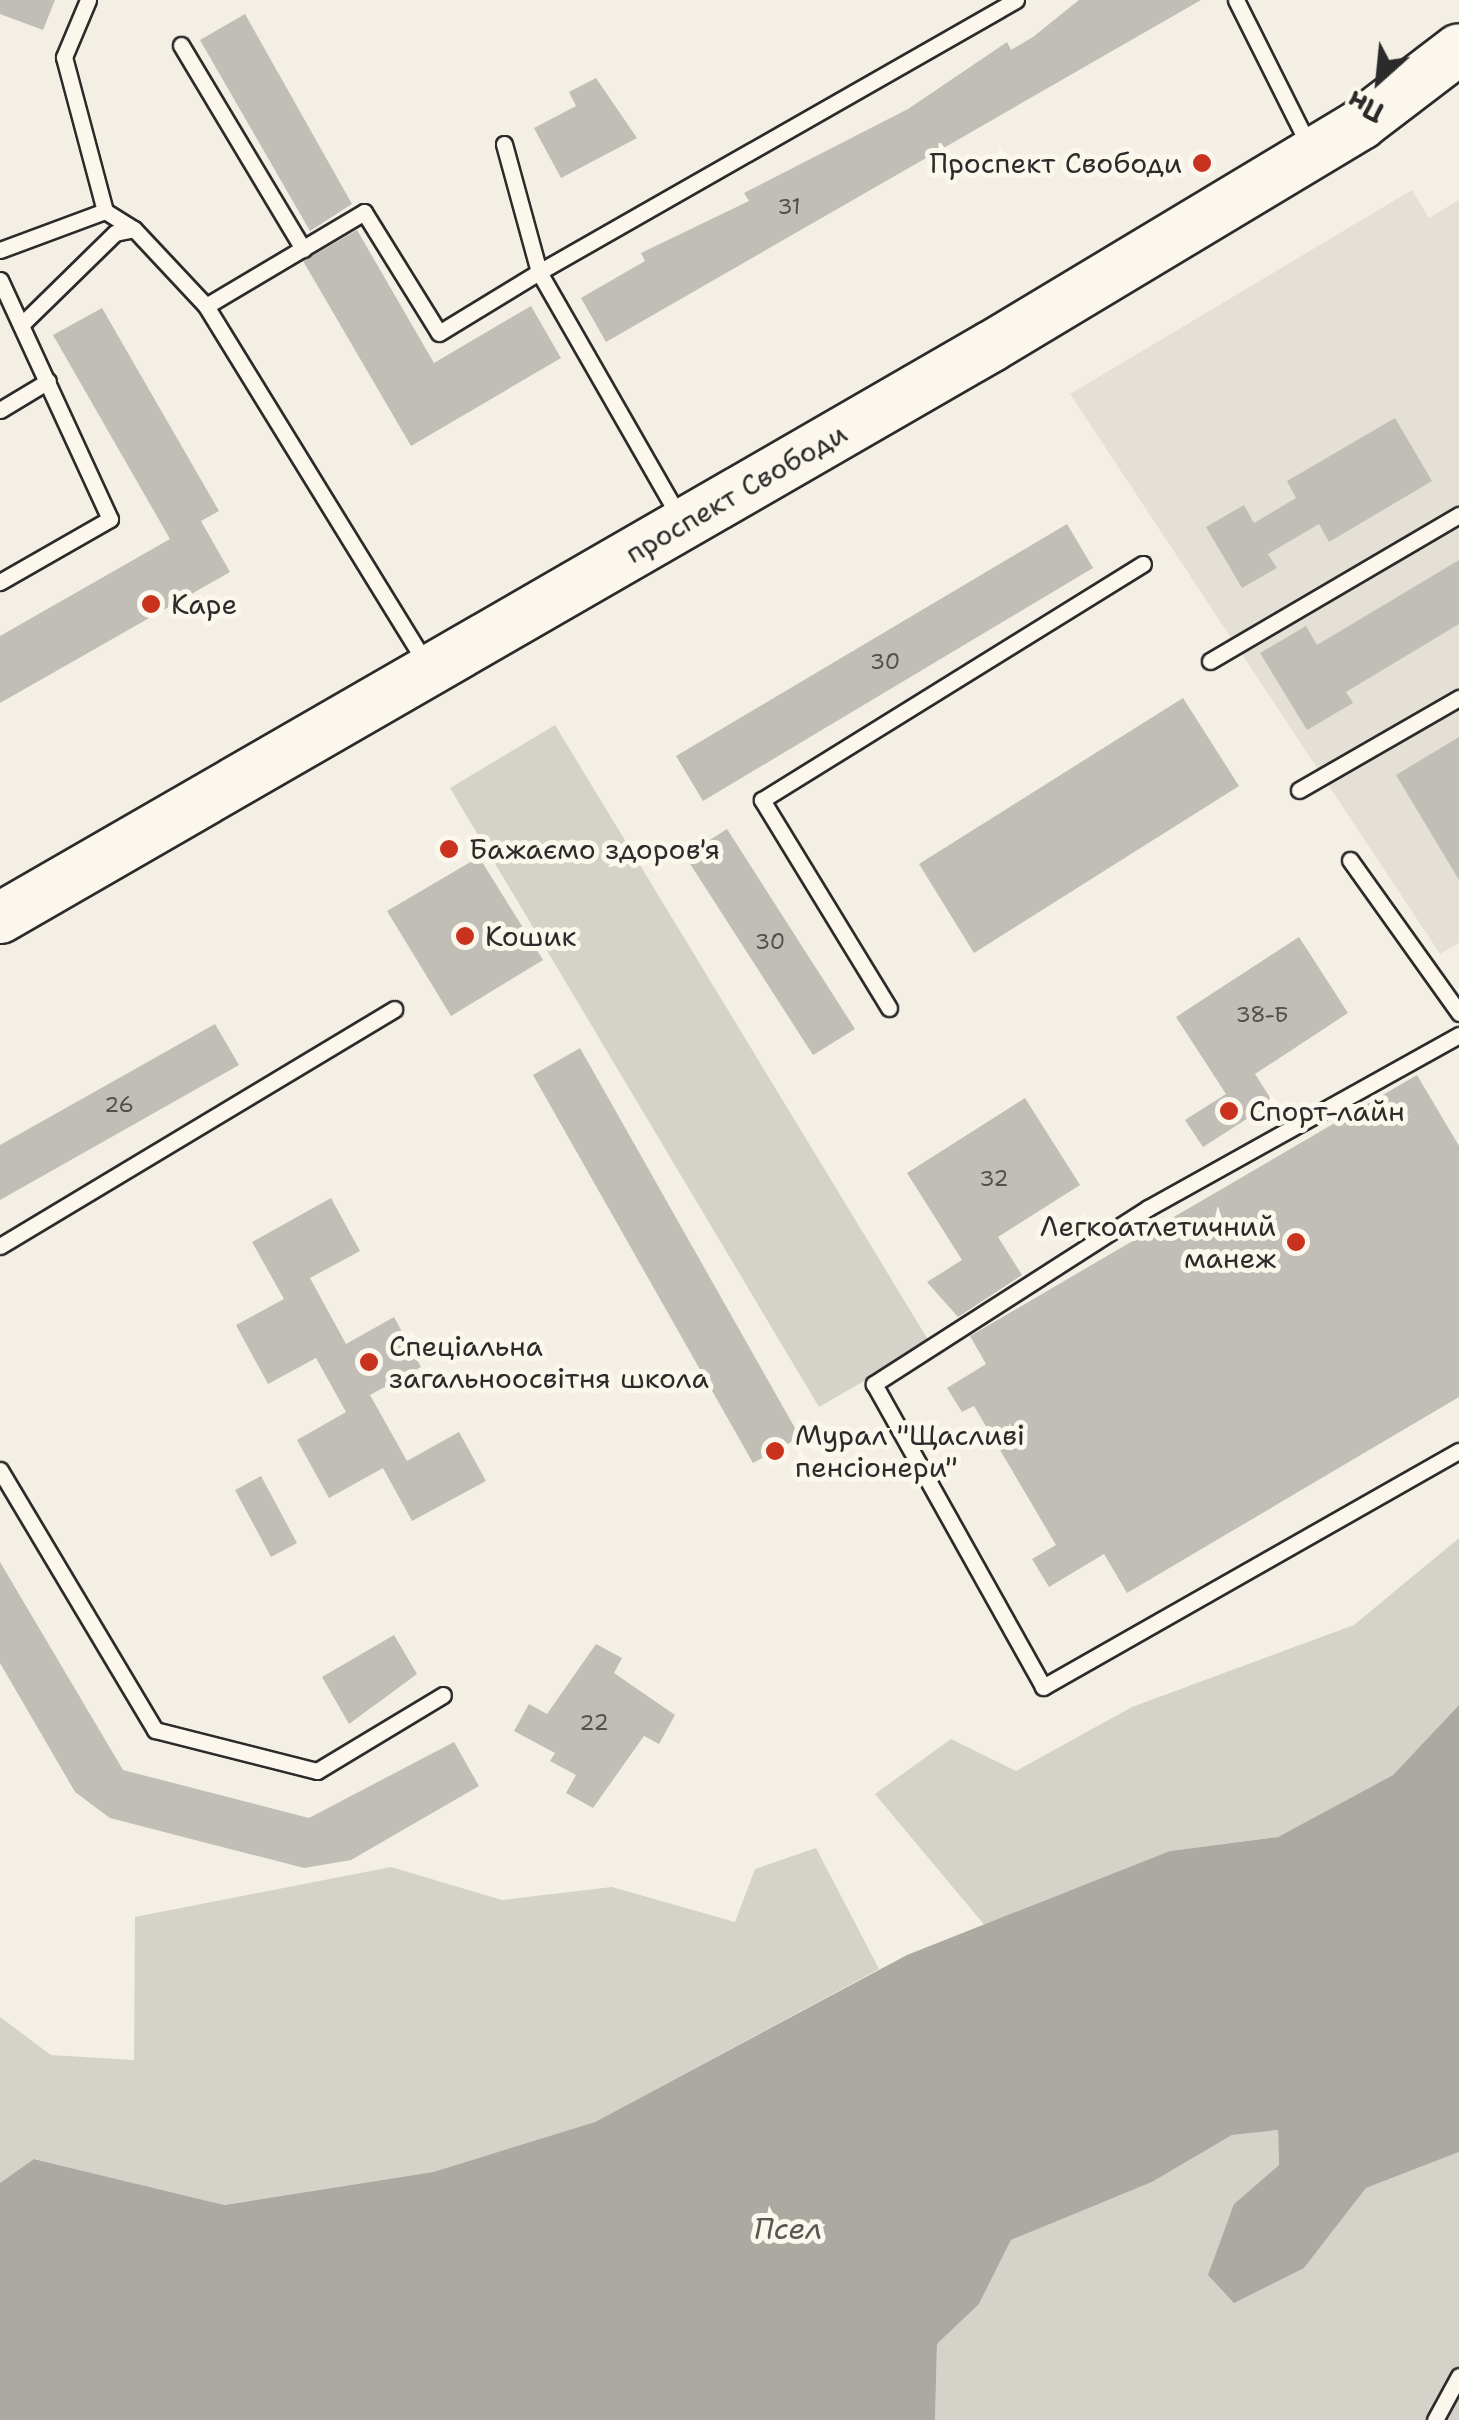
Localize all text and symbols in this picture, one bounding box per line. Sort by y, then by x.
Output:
north arrow [1329,30,1429,130]
text: Пн [1340,81,1390,132]
place label: Проспект Свободи [929,146,1182,180]
marker: Проспект Свободи [1191,152,1213,174]
house number: 31 [777,194,801,220]
street label: проспект Свободи [619,416,853,570]
place label: Каре [171,587,237,621]
marker: Каре [140,593,162,615]
house number: 30 [870,649,900,675]
place label: Бажаємо здоров'я [469,832,720,866]
marker: Бажаємо здоров'я [438,838,460,860]
place label: Кошик [485,919,576,953]
marker: Кошик [454,925,476,947]
house number: 30 [755,929,785,955]
house number: 38-Б [1236,1002,1288,1028]
house number: 26 [104,1092,134,1118]
place label: Спорт-лайн [1249,1094,1405,1128]
marker: Спорт-лайн [1218,1100,1240,1122]
house number: 32 [979,1166,1009,1192]
place label: Легкоатлетичний манеж [1040,1209,1276,1275]
marker: Легкоатлетичний манеж [1285,1231,1307,1253]
place label: Спеціальна загальноосвітня школа [389,1329,709,1395]
marker: Спеціальна загальноосвітня школа [358,1351,380,1373]
place label: Мурал "Щасливі пенсіонери" [795,1418,1025,1484]
marker: Мурал "Щасливі пенсіонери" [764,1440,786,1462]
house number: 22 [579,1710,609,1736]
water label: Псел [754,2211,822,2247]

